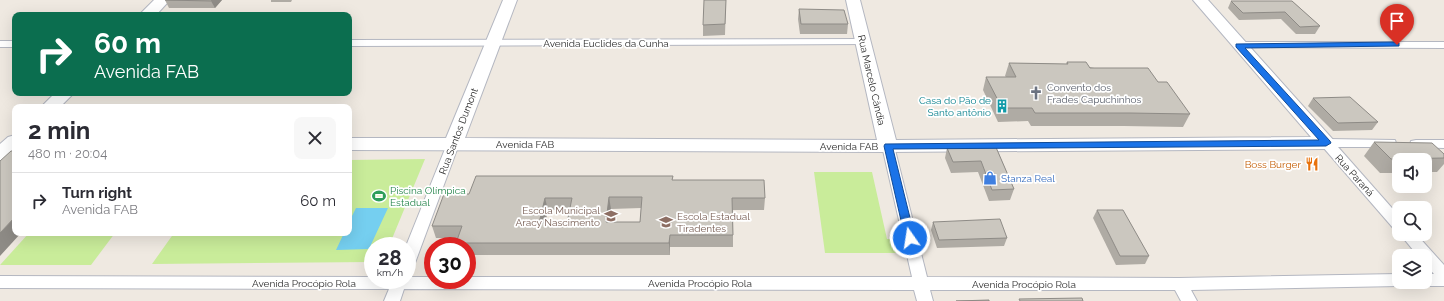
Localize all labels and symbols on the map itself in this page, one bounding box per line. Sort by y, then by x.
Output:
pin [1380,4,1414,45]
street label: Rua Marcelo Cândia [856,34,887,126]
street label: Avenida Euclides da Cunha [543,38,669,49]
place label: Convento dos Frades Capuchinhos [1047,82,1141,105]
church icon: Convento dos Frades Capuchinhos [1028,85,1044,101]
street label: Rua Santos Dumont [437,86,480,176]
place label: Casa do Pão de Santo antônio [919,95,991,118]
building icon: Casa do Pão de Santo antônio [994,98,1010,114]
street label: Avenida FAB [496,139,555,150]
street label: Avenida FAB [820,141,879,152]
street label: Rua Paraná [1333,152,1376,198]
restaurant icon: Boss Burger [1304,156,1320,172]
place label: Boss Burger [1245,159,1301,170]
shop icon: Stanza Real [982,170,998,186]
place label: Stanza Real [1001,173,1055,184]
place label: Piscina Olímpica Estadual [390,185,466,208]
sports icon: Piscina Olímpica Estadual [371,188,387,204]
place label: Escola Municipal Aracy Nascimento [516,205,600,228]
school or university icon: Escola Municipal Aracy Nascimento [603,208,619,224]
place label: Escola Estadual Tiradentes [677,211,750,234]
school or university icon: Escola Estadual Tiradentes [658,214,674,230]
position arrow [889,217,931,259]
speed limit sign: 30 [424,237,476,289]
street label: Avenida Procópio Rola [252,278,356,289]
street label: Avenida Procópio Rola [648,278,752,289]
street label: Avenida Procópio Rola [972,279,1076,290]

